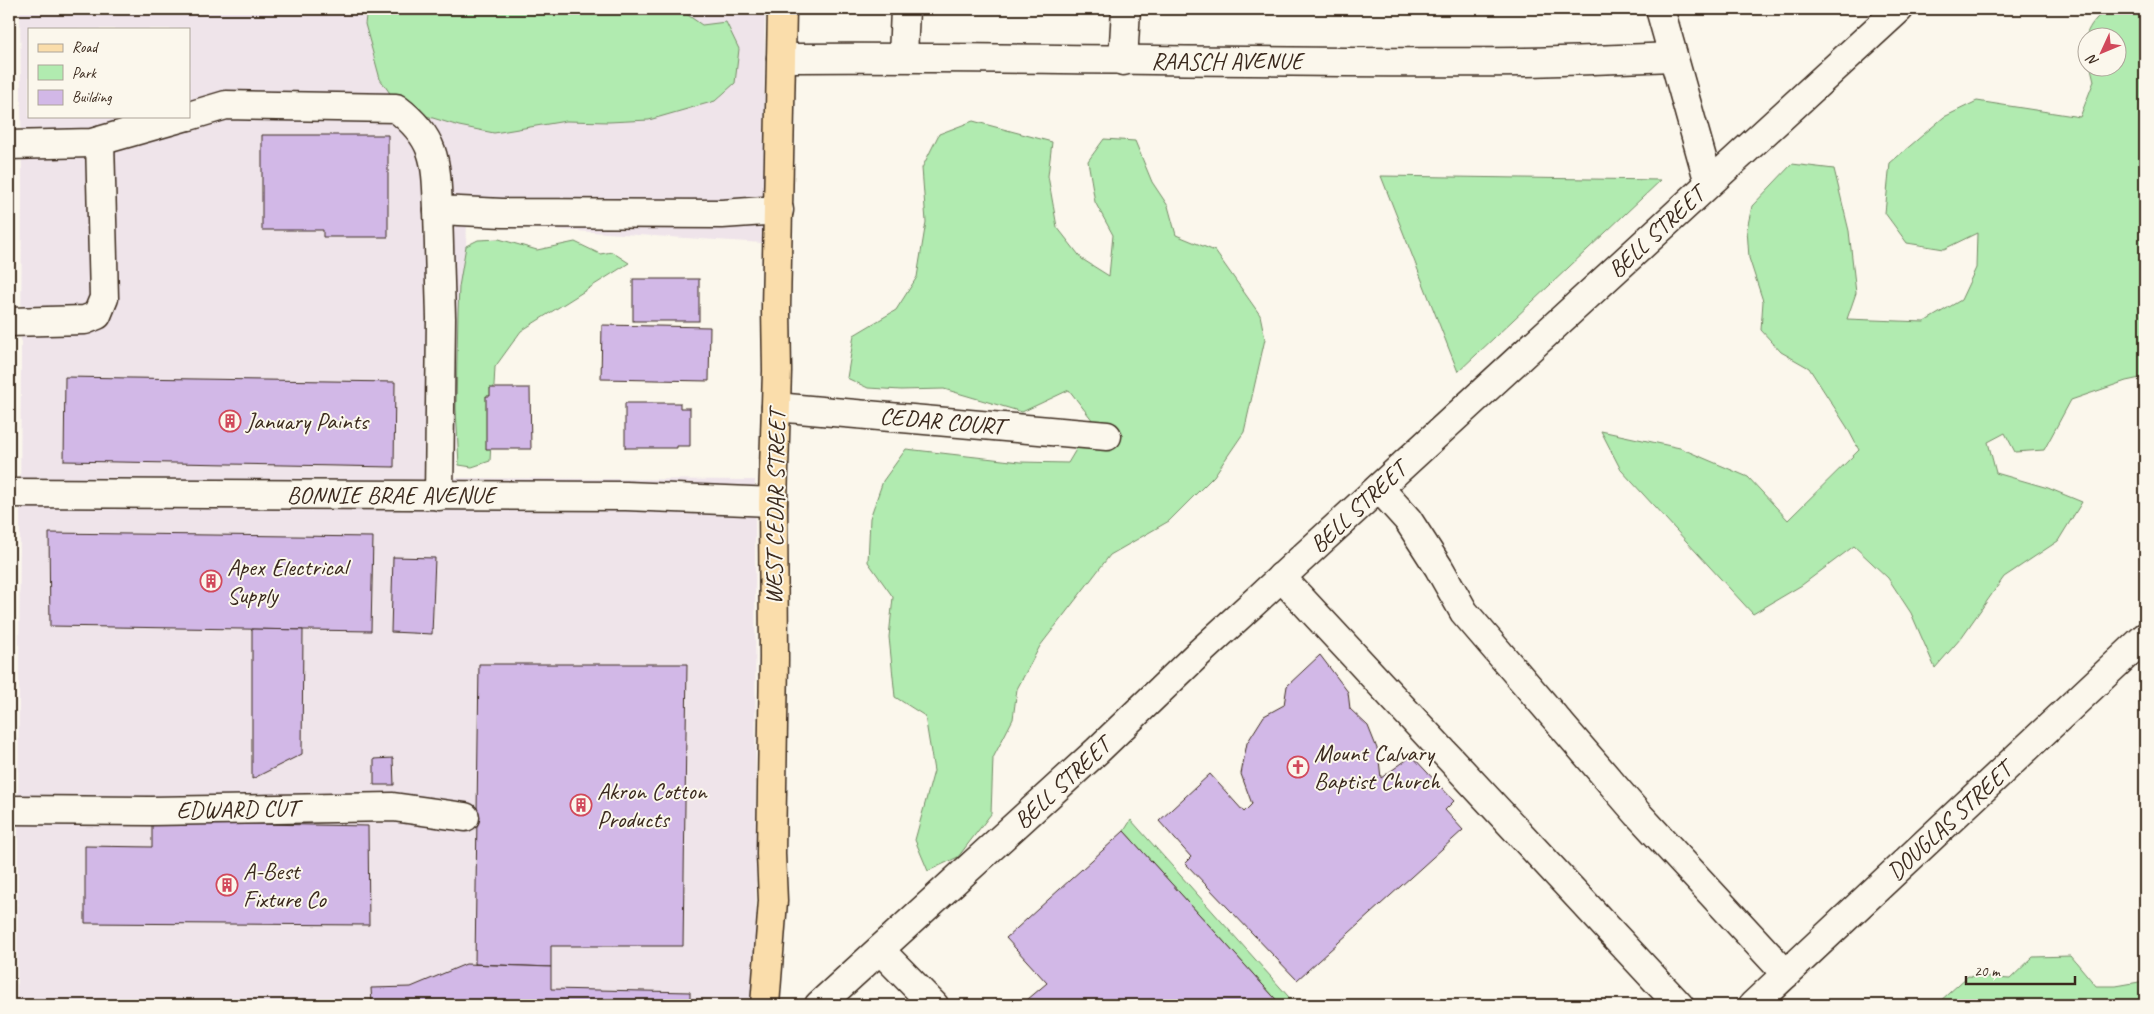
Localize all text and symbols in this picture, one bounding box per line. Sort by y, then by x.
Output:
legend [28,28,190,118]
north arrow [2076,28,2126,78]
text: Road [72,38,99,57]
street label: RAASCH AVENUE [1151,46,1306,76]
text: N [2082,50,2102,70]
text: Park [72,64,97,83]
text: Building [72,88,112,107]
street label: BELL STREET [1602,176,1714,284]
street label: CEDAR COURT [879,401,1011,442]
street label: WEST CEDAR STREET [758,404,792,605]
place label: January Paints [245,406,370,436]
building icon: January Paints [218,409,242,433]
street label: BELL STREET [1304,451,1416,559]
street label: BONNIE BRAE AVENUE [287,480,498,510]
place label: Apex Electrical Supply [227,552,351,610]
building icon: Apex Electrical Supply [199,569,223,593]
street label: BELL STREET [1008,727,1120,835]
place label: Mount Calvary Baptist Church [1314,738,1441,796]
street label: DOUGLAS STREET [1880,752,2022,886]
church icon: Mount Calvary Baptist Church [1286,755,1310,779]
place label: Akron Cotton Products [597,776,708,834]
street label: EDWARD CUT [176,793,304,825]
building icon: Akron Cotton Products [569,793,593,817]
place label: A-Best Fixture Co [243,856,327,914]
building icon: A-Best Fixture Co [215,873,239,897]
scale bar [1966,954,2075,986]
text: 20 m [1974,962,2001,981]

